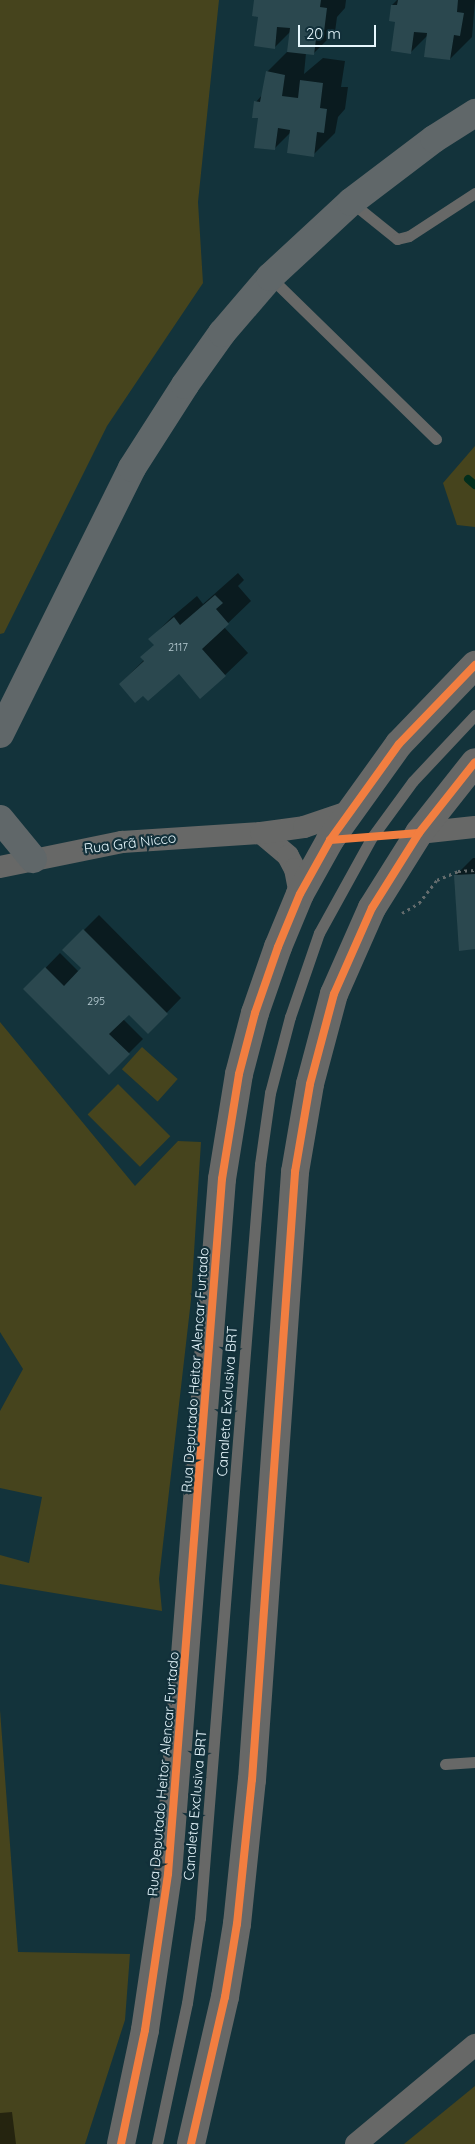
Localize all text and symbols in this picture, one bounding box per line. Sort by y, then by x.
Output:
scale bar [300,15,378,47]
text: 20 m [306,24,341,43]
house number: 2117 [168,640,188,654]
street label: Rua Grã Nicco [83,829,177,857]
house number: 295 [87,994,105,1008]
street label: Rua Deputado Heitor Alencar Furtado [178,1247,212,1493]
street label: Canaleta Exclusiva BRT [213,1325,241,1477]
street label: Rua Deputado Heitor Alencar Furtado [144,1651,182,1897]
street label: Canaleta Exclusiva BRT [180,1729,210,1881]

